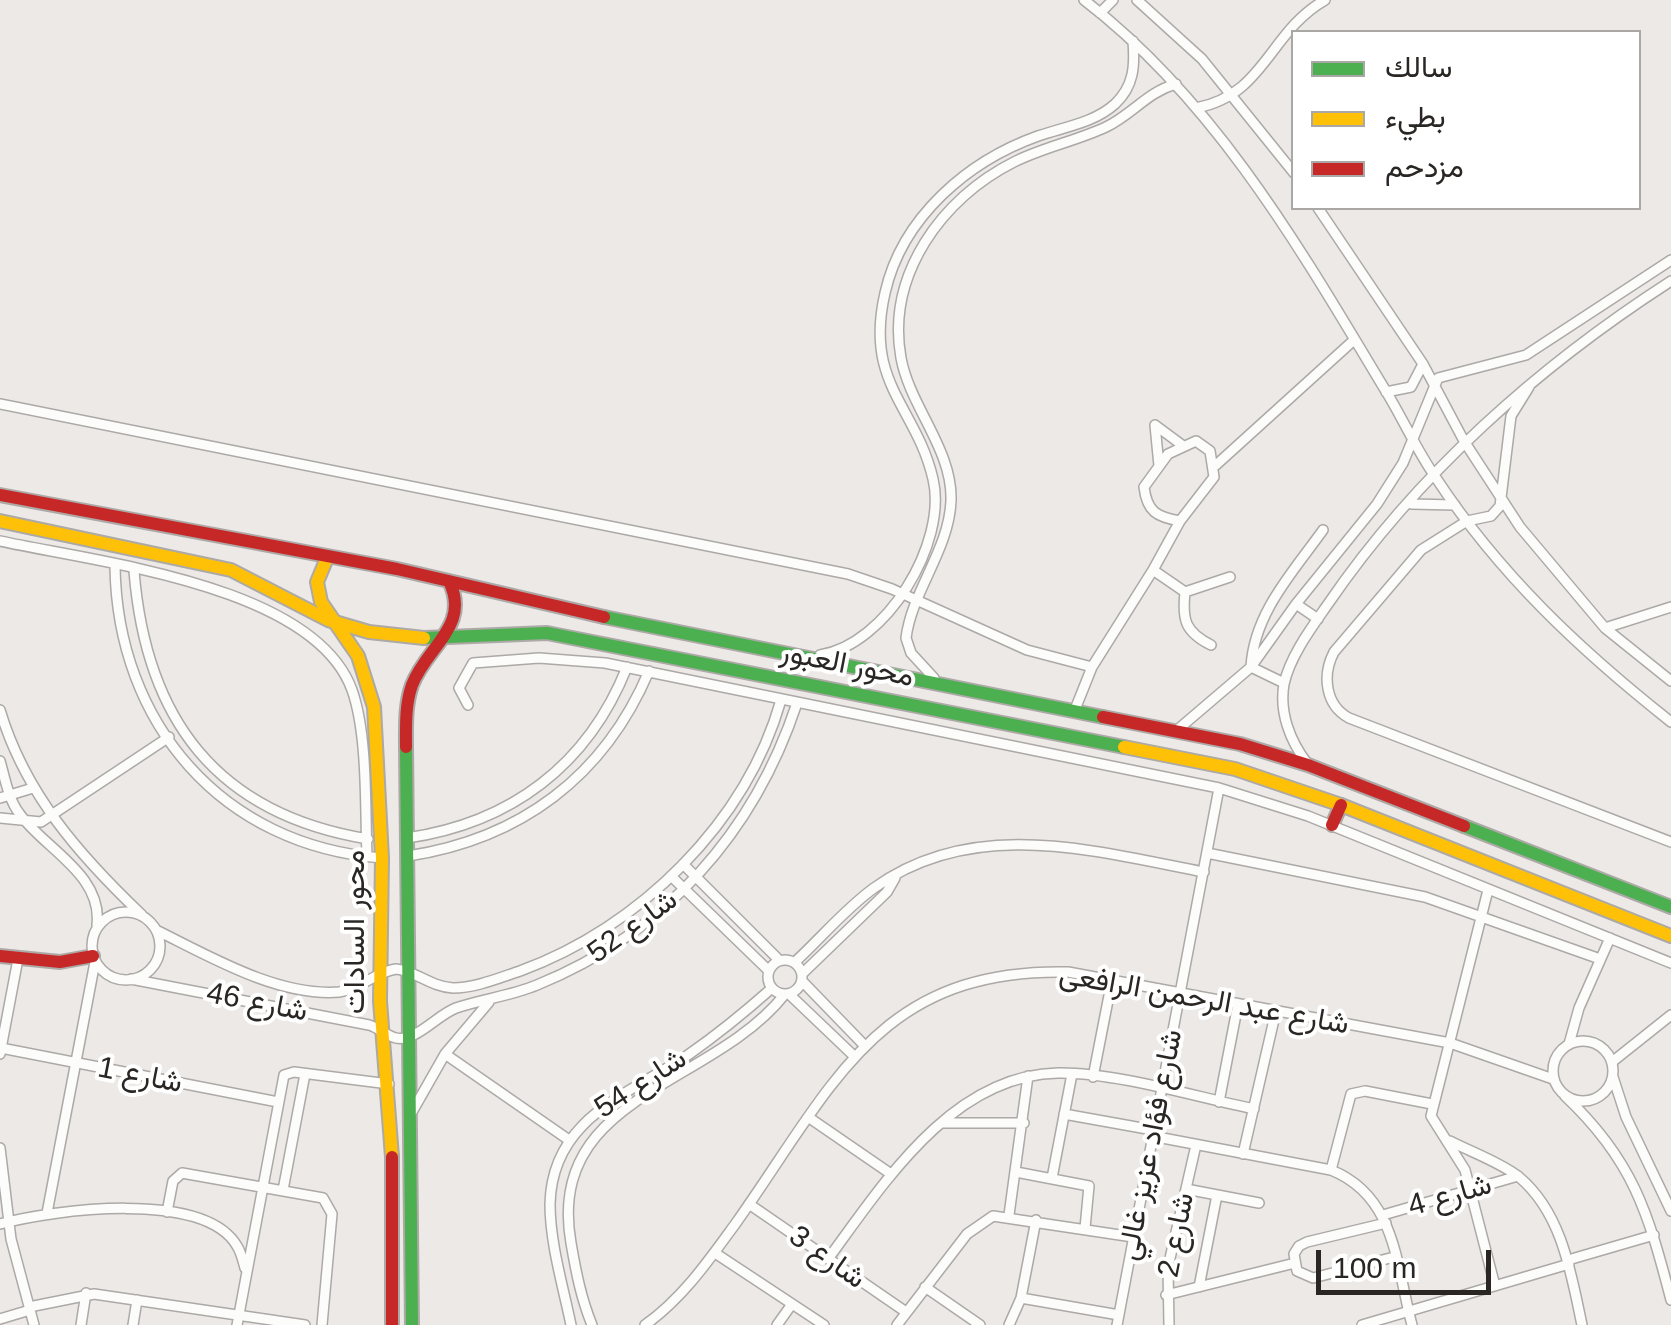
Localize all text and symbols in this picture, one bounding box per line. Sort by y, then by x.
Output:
legend [1291,30,1641,210]
text: سالك [1385,50,1452,83]
text: بطيء [1385,100,1446,133]
text: مزدحم [1385,150,1464,183]
street label: محور العبور [777,634,917,696]
street label: محور السادات [338,850,374,1014]
street label: شارع 52 [581,882,685,972]
street label: شارع عبد الرحمن الرافعى [1056,957,1352,1043]
street label: شارع 46 [203,976,311,1030]
street label: شارع فؤاد عزيز غالي [1111,1026,1191,1264]
street label: شارع 54 [588,1041,694,1127]
street label: شارع 1 [95,1050,185,1102]
street label: شارع 4 [1404,1167,1496,1225]
street label: شارع 2 [1151,1190,1203,1280]
street label: شارع 3 [782,1219,872,1297]
scale bar [1321,1230,1496,1292]
text: 100 m [1333,1251,1416,1284]

